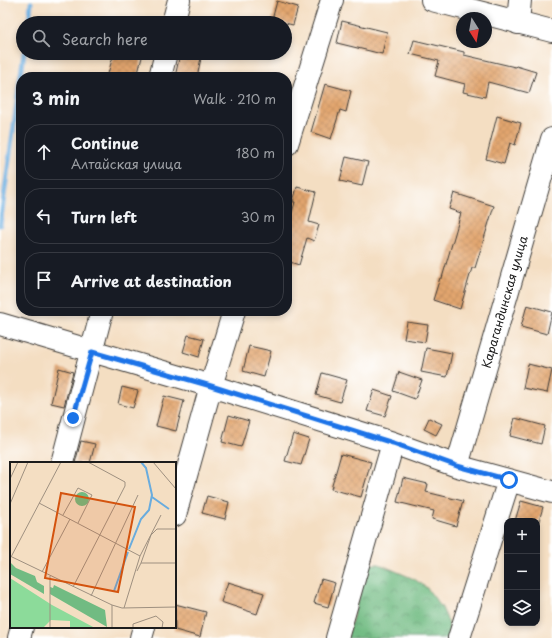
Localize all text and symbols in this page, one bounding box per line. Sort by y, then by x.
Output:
north arrow [456,12,492,48]
search box [16,16,292,60]
icon: search [30,27,52,49]
text: Search here [62,27,148,50]
text: 3 min [32,85,80,111]
text: Walk · 210 m [193,89,276,108]
text: Continue [71,131,139,154]
icon: ahead [33,141,55,163]
text: 180 m [236,143,275,162]
text: Алтайская улица [71,154,182,173]
icon: left [33,205,55,227]
text: Turn left [71,205,137,228]
text: 30 m [241,207,275,226]
street label: Карагандинская улица [476,233,532,370]
icon: arrive [33,269,55,291]
text: Arrive at destination [71,269,232,292]
route end [64,409,82,427]
inset map [10,462,176,628]
route start [500,471,518,489]
map controls [504,518,540,626]
button: + [504,518,540,554]
button: − [504,554,540,590]
button: layers [504,590,540,626]

